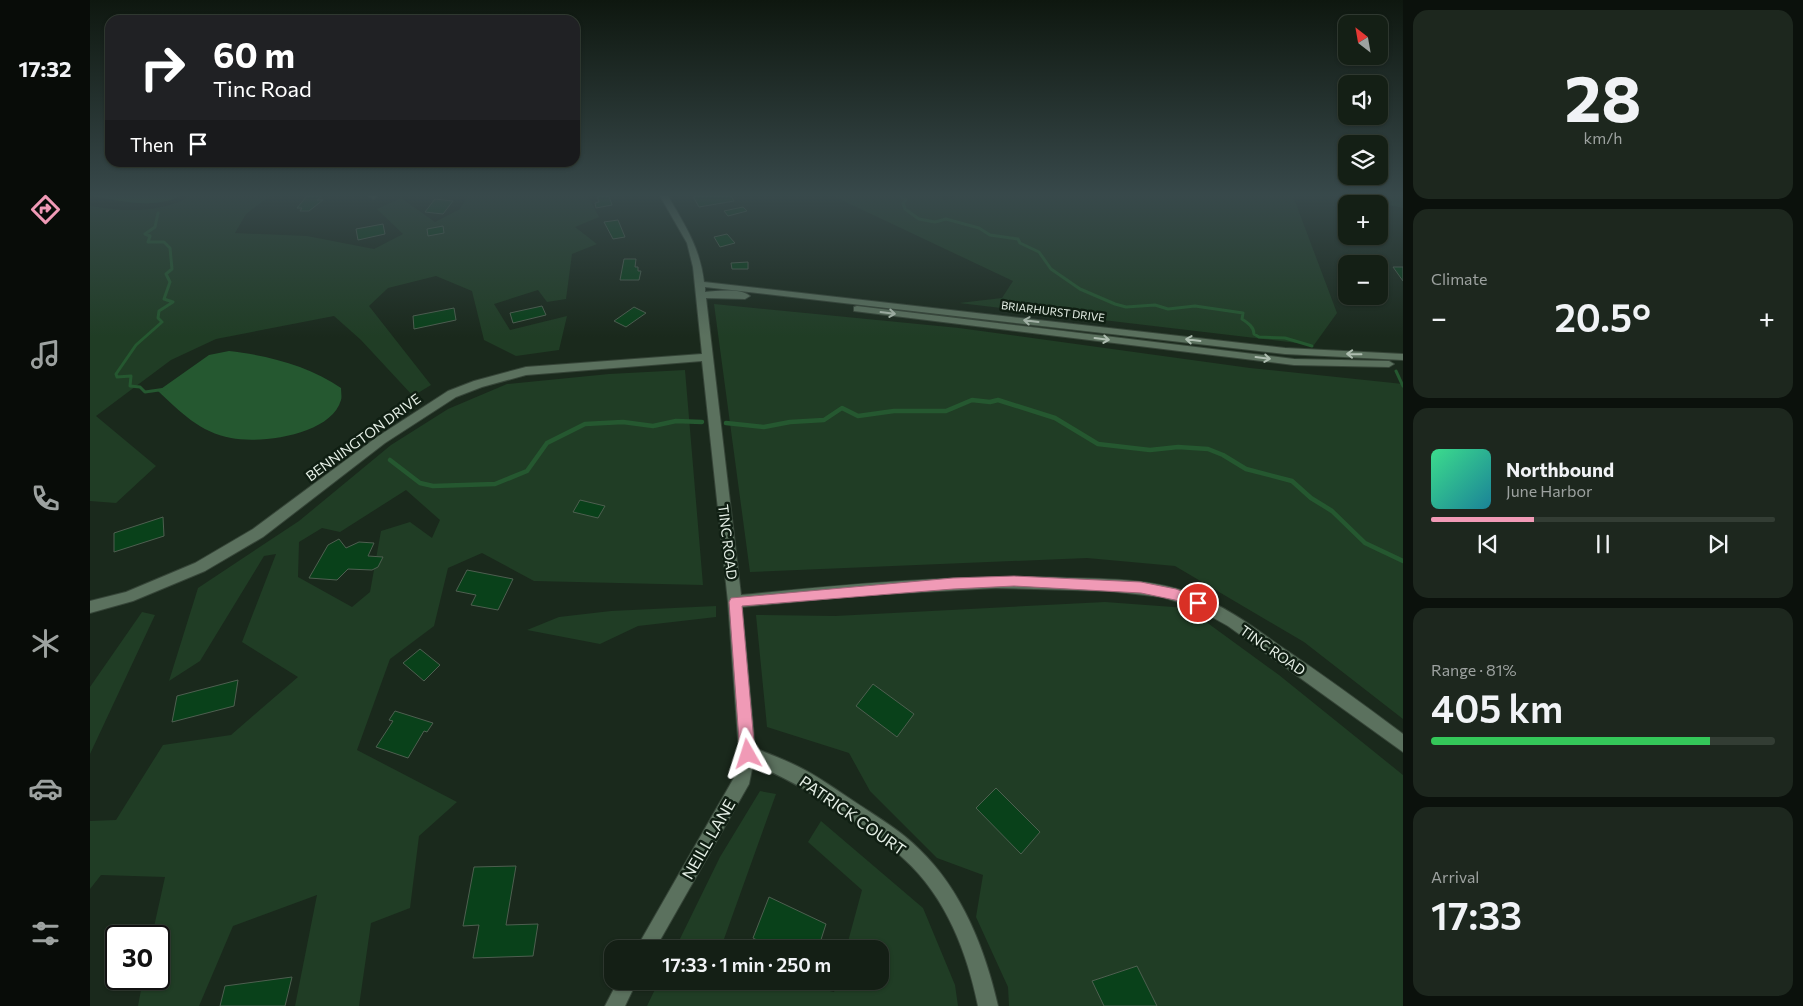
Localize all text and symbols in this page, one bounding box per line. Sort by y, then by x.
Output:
north arrow [1338,15,1388,65]
map controls [1338,15,1388,305]
text: 60 m [213,32,295,75]
icon: right [130,35,195,100]
text: 17:32 [18,55,72,82]
text: 28 [1565,56,1641,135]
text: Tinc Road [213,75,312,102]
button: sound [1338,75,1388,125]
text: km/h [1584,128,1622,147]
icon: arrive [184,130,212,158]
text: Then [130,133,174,156]
button: layers [1338,135,1388,185]
icon: directions [28,192,63,227]
button: + [1338,195,1388,245]
button: − [1338,255,1388,305]
text: Climate [1431,269,1487,288]
text: 20.5° [1555,293,1651,340]
street label: BRIARHURST DRIVE [1000,298,1106,324]
text: − [1431,300,1447,334]
text: + [1759,300,1775,334]
one-way arrow [880,308,896,318]
one-way arrow [1024,316,1040,326]
one-way arrow [1093,334,1109,344]
one-way arrow [1185,335,1201,345]
icon: music [28,337,63,372]
one-way arrow [1347,349,1363,359]
one-way arrow [1255,353,1271,363]
street label: BENNINGTON DRIVE [302,390,424,484]
text: Northbound [1506,458,1614,481]
icon: phone [28,481,63,516]
text: June Harbor [1506,481,1592,500]
street label: TINC ROAD [715,503,741,581]
icon: previous [1474,530,1502,558]
icon: pause [1589,530,1617,558]
icon: next [1704,530,1732,558]
pin [1177,582,1219,624]
icon: arrive [1184,589,1212,617]
street label: TINC ROAD [1237,621,1309,679]
icon: climate [28,626,63,661]
text: Range · 81% [1431,660,1517,679]
text: 405 km [1431,684,1563,731]
position arrow [721,727,773,779]
icon: car [28,771,63,806]
street label: PATRICK COURT [796,771,910,859]
street label: NEILL LANE [677,796,739,882]
text: Arrival [1431,867,1479,886]
text: 17:33 [1431,891,1522,938]
icon: filters [28,916,63,951]
speed limit sign: 30 [105,925,170,990]
text: 17:33 · 1 min · 250 m [662,953,831,976]

